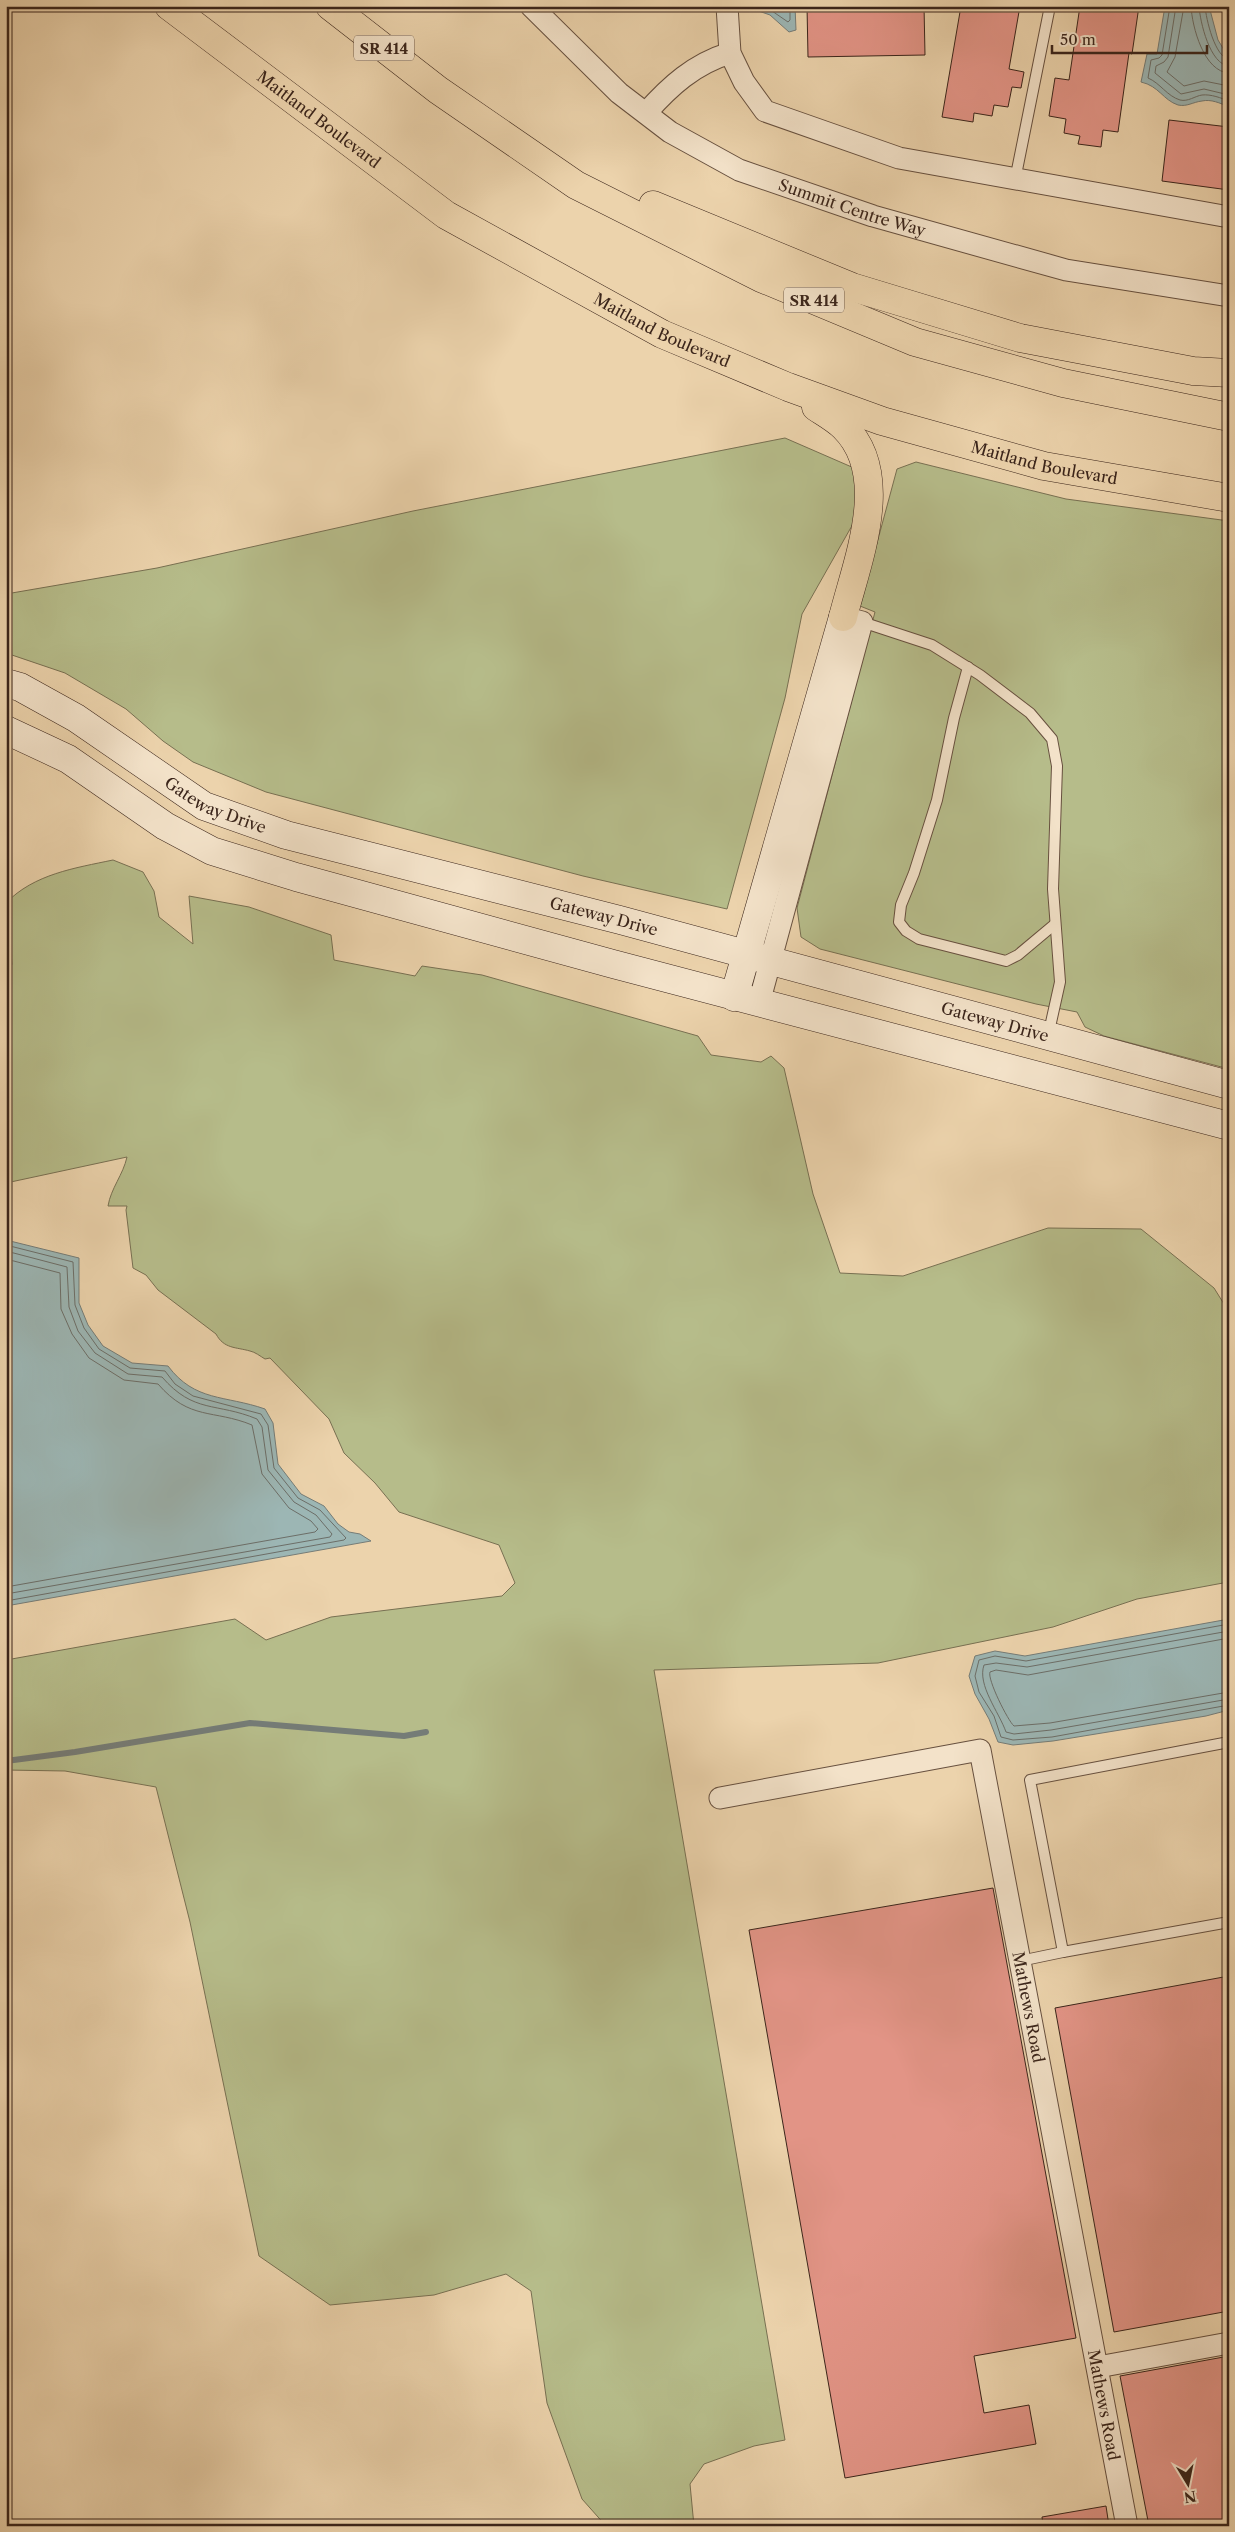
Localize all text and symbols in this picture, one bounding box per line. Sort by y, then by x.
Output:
scale bar [1052,22,1208,54]
text: 50 m [1060,30,1096,49]
road number: SR 414 [354,36,414,60]
street label: Maitland Boulevard [253,66,385,172]
street label: Summit Centre Way [776,174,929,241]
street label: Maitland Boulevard [590,288,734,372]
road number: SR 414 [784,288,844,312]
street label: Maitland Boulevard [969,436,1119,489]
street label: Gateway Drive [161,772,269,837]
street label: Gateway Drive [548,893,660,940]
street label: Gateway Drive [939,997,1051,1046]
street label: Mathews Road [1008,1950,1049,2064]
street label: Mathews Road [1084,2348,1124,2462]
north arrow [1162,2460,1212,2510]
text: N [1183,2487,1198,2507]

